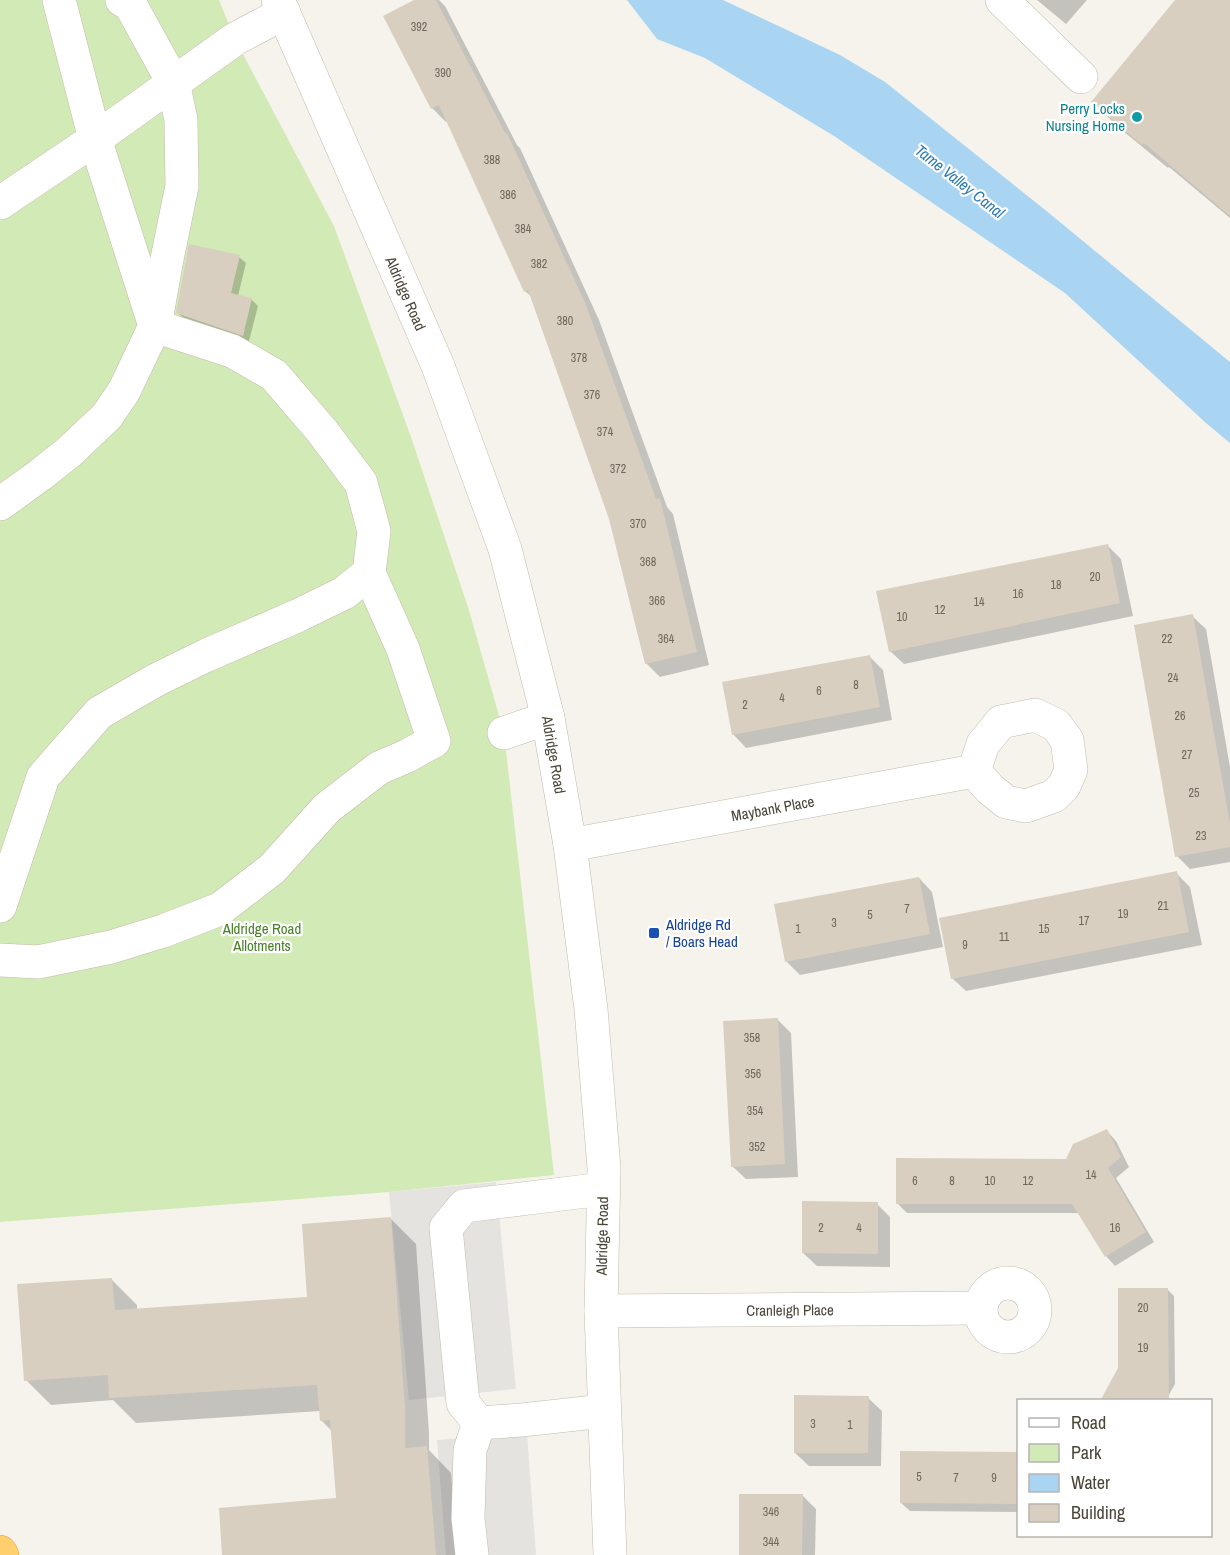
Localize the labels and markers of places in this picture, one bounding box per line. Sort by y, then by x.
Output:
place label: Perry Locks Nursing Home [1046,98,1125,136]
marker: Perry Locks Nursing Home [1130,110,1144,124]
place label: Aldridge Rd / Boars Head [665,914,738,952]
marker: Aldridge Rd / Boars Head [647,926,661,940]

